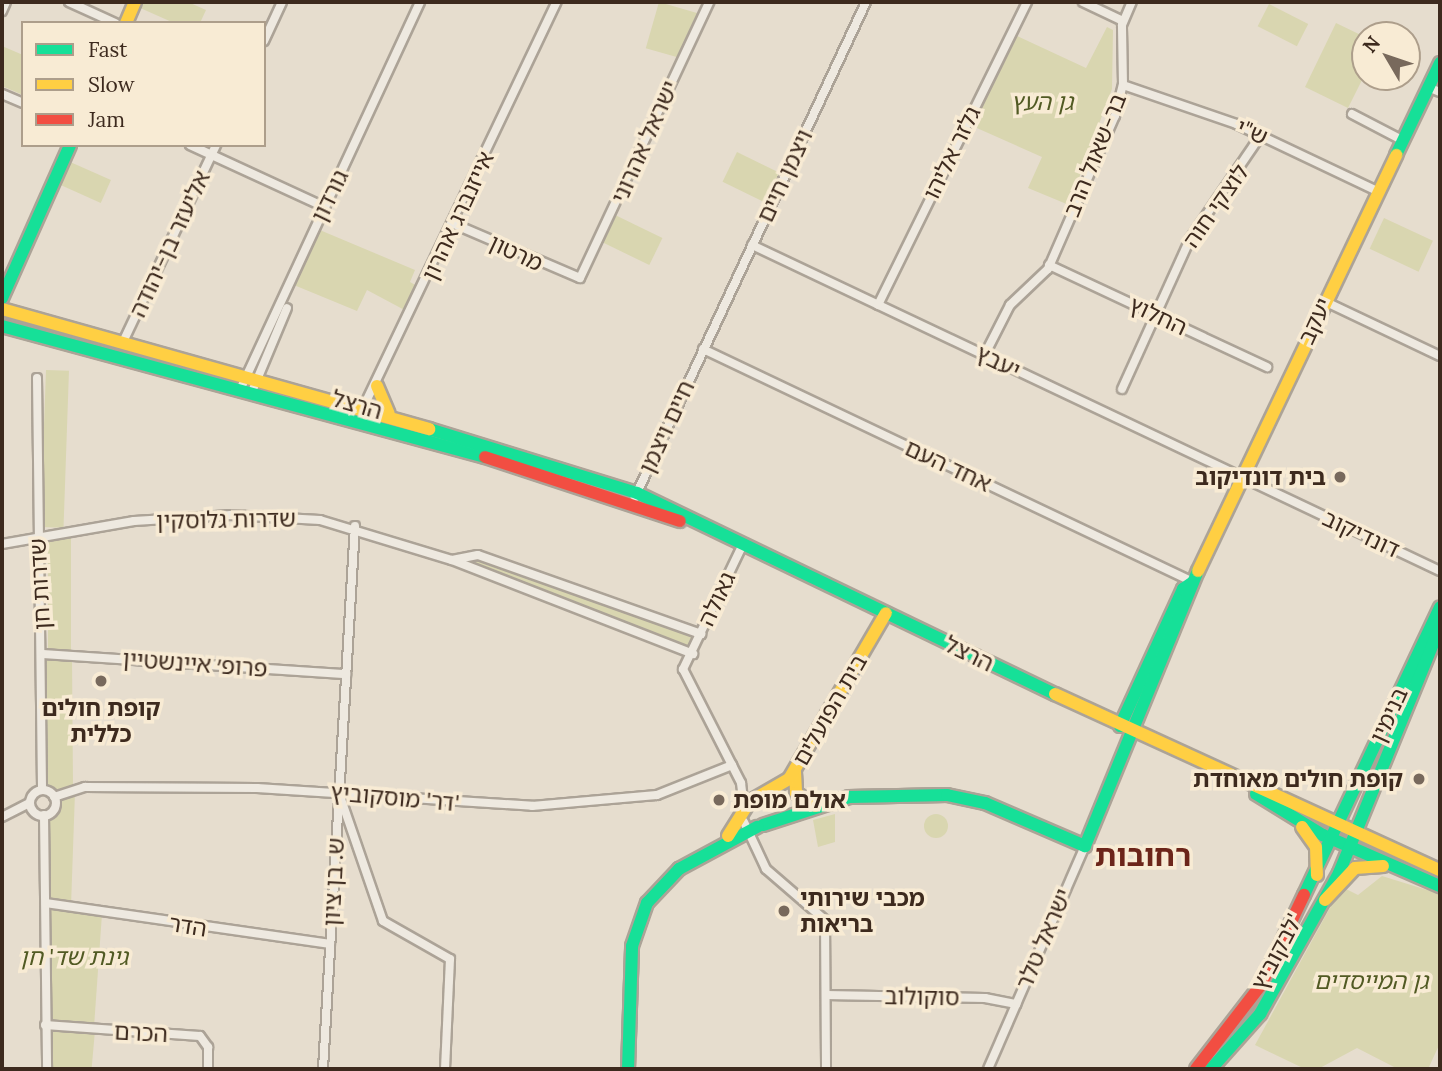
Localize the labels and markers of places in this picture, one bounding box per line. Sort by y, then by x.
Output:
place label: בית דונדיקוב [1195,463,1326,491]
marker: בית דונדיקוב [1332,469,1348,485]
marker: קופת חולים כללית [91,671,111,691]
place label: קופת חולים כללית [42,694,160,748]
place label: קופת חולים מאוחדת [1193,765,1403,793]
marker: קופת חולים מאוחדת [1409,769,1429,789]
place label: אולם מופת [733,786,846,814]
marker: אולם מופת [711,792,727,808]
place label: מכבי שירותי בריאות [800,884,925,938]
marker: מכבי שירותי בריאות [774,901,794,921]

